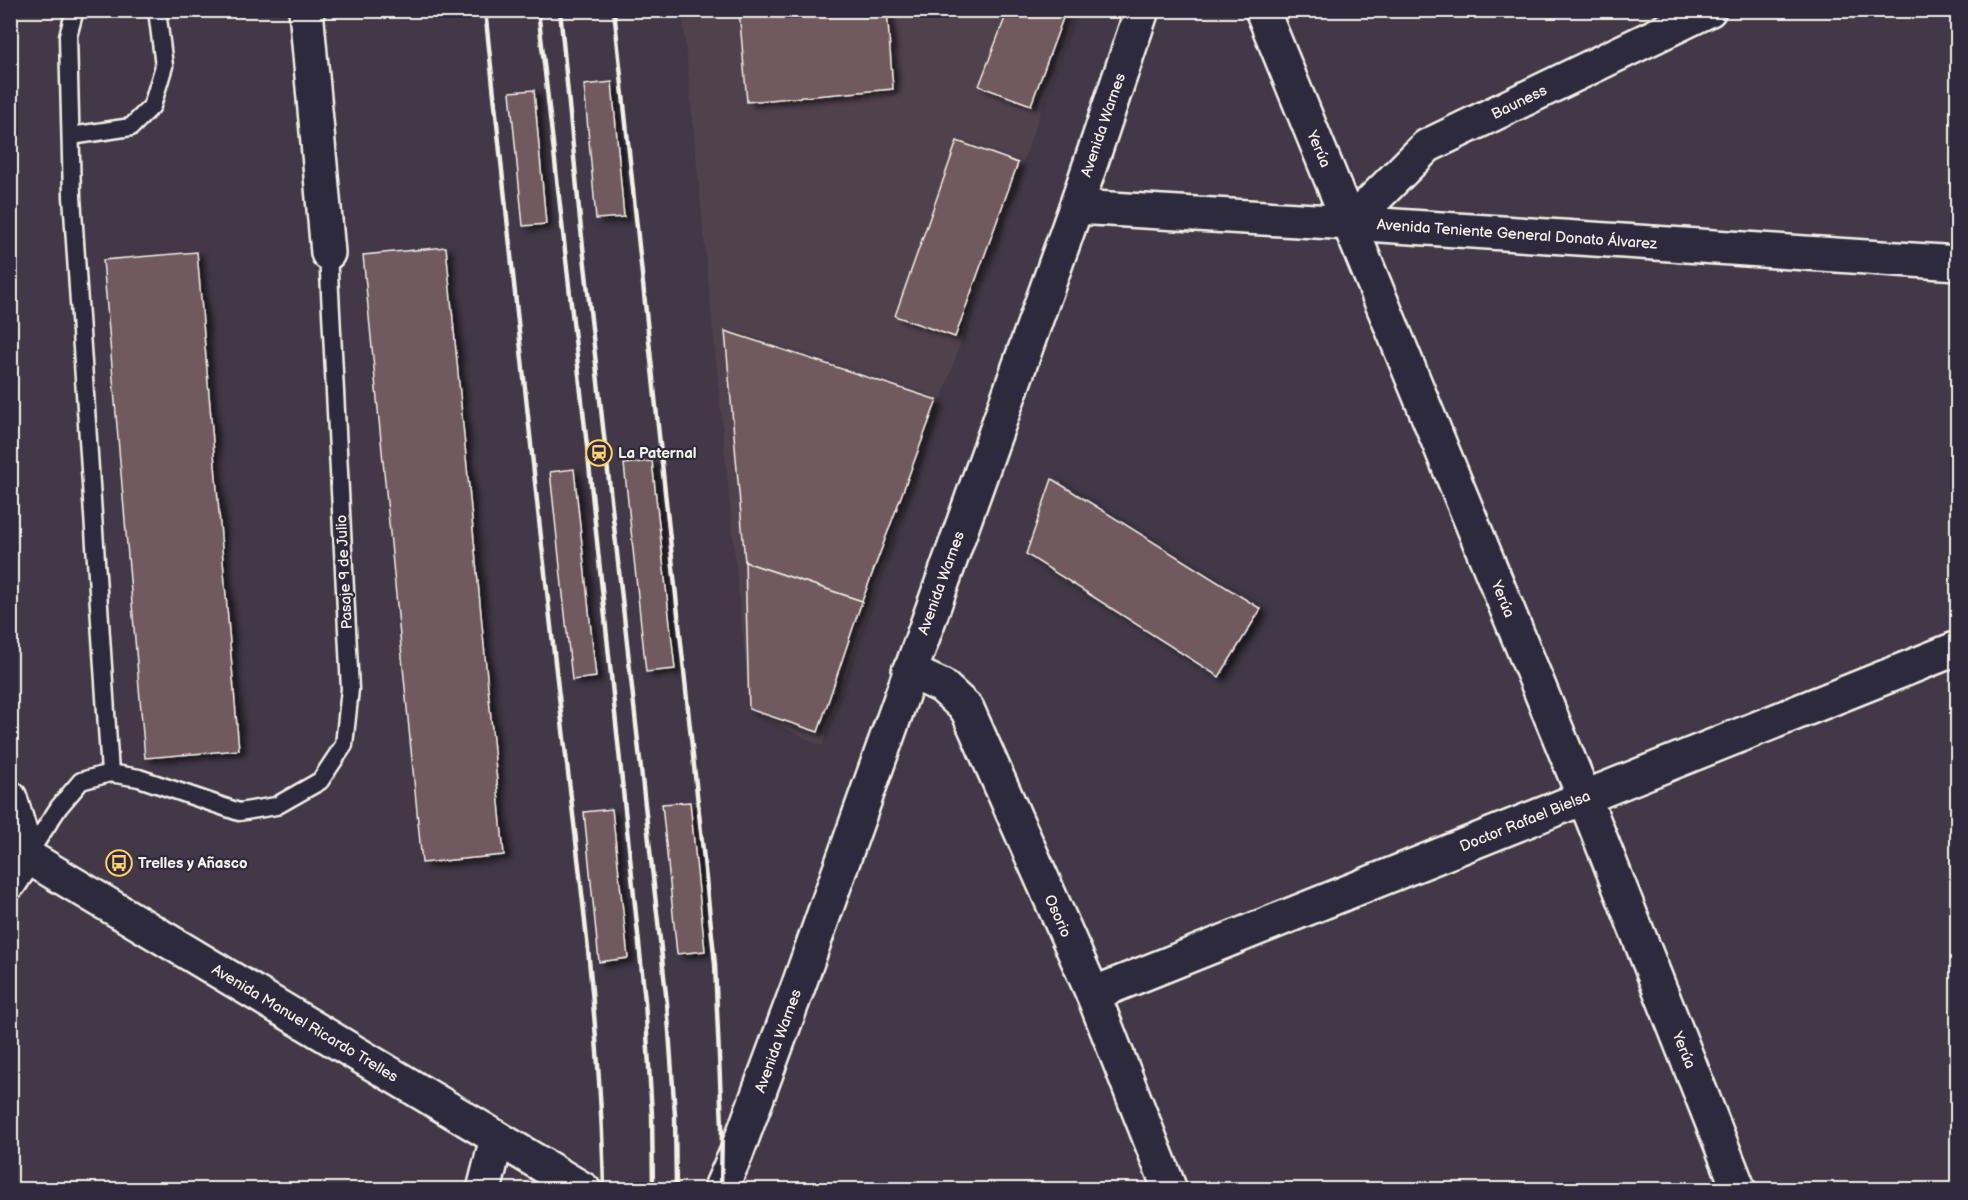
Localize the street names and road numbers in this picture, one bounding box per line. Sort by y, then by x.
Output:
street label: Avenida Warnes [1077,70,1130,180]
street label: Bauness [1488,81,1551,124]
street label: Yerúa [1302,127,1335,171]
street label: Avenida Teniente General Donato Álvarez [1376,215,1659,254]
street label: Pasaje 9 de Julio [332,514,357,630]
street label: Avenida Warnes [914,528,969,638]
street label: Yerúa [1486,577,1519,621]
street label: Doctor Rafael Bielsa [1457,787,1593,856]
street label: Osorio [1040,892,1075,941]
street label: Avenida Manuel Ricardo Trelles [208,960,402,1087]
street label: Avenida Warnes [751,986,806,1096]
street label: Yerúa [1667,1028,1700,1072]

